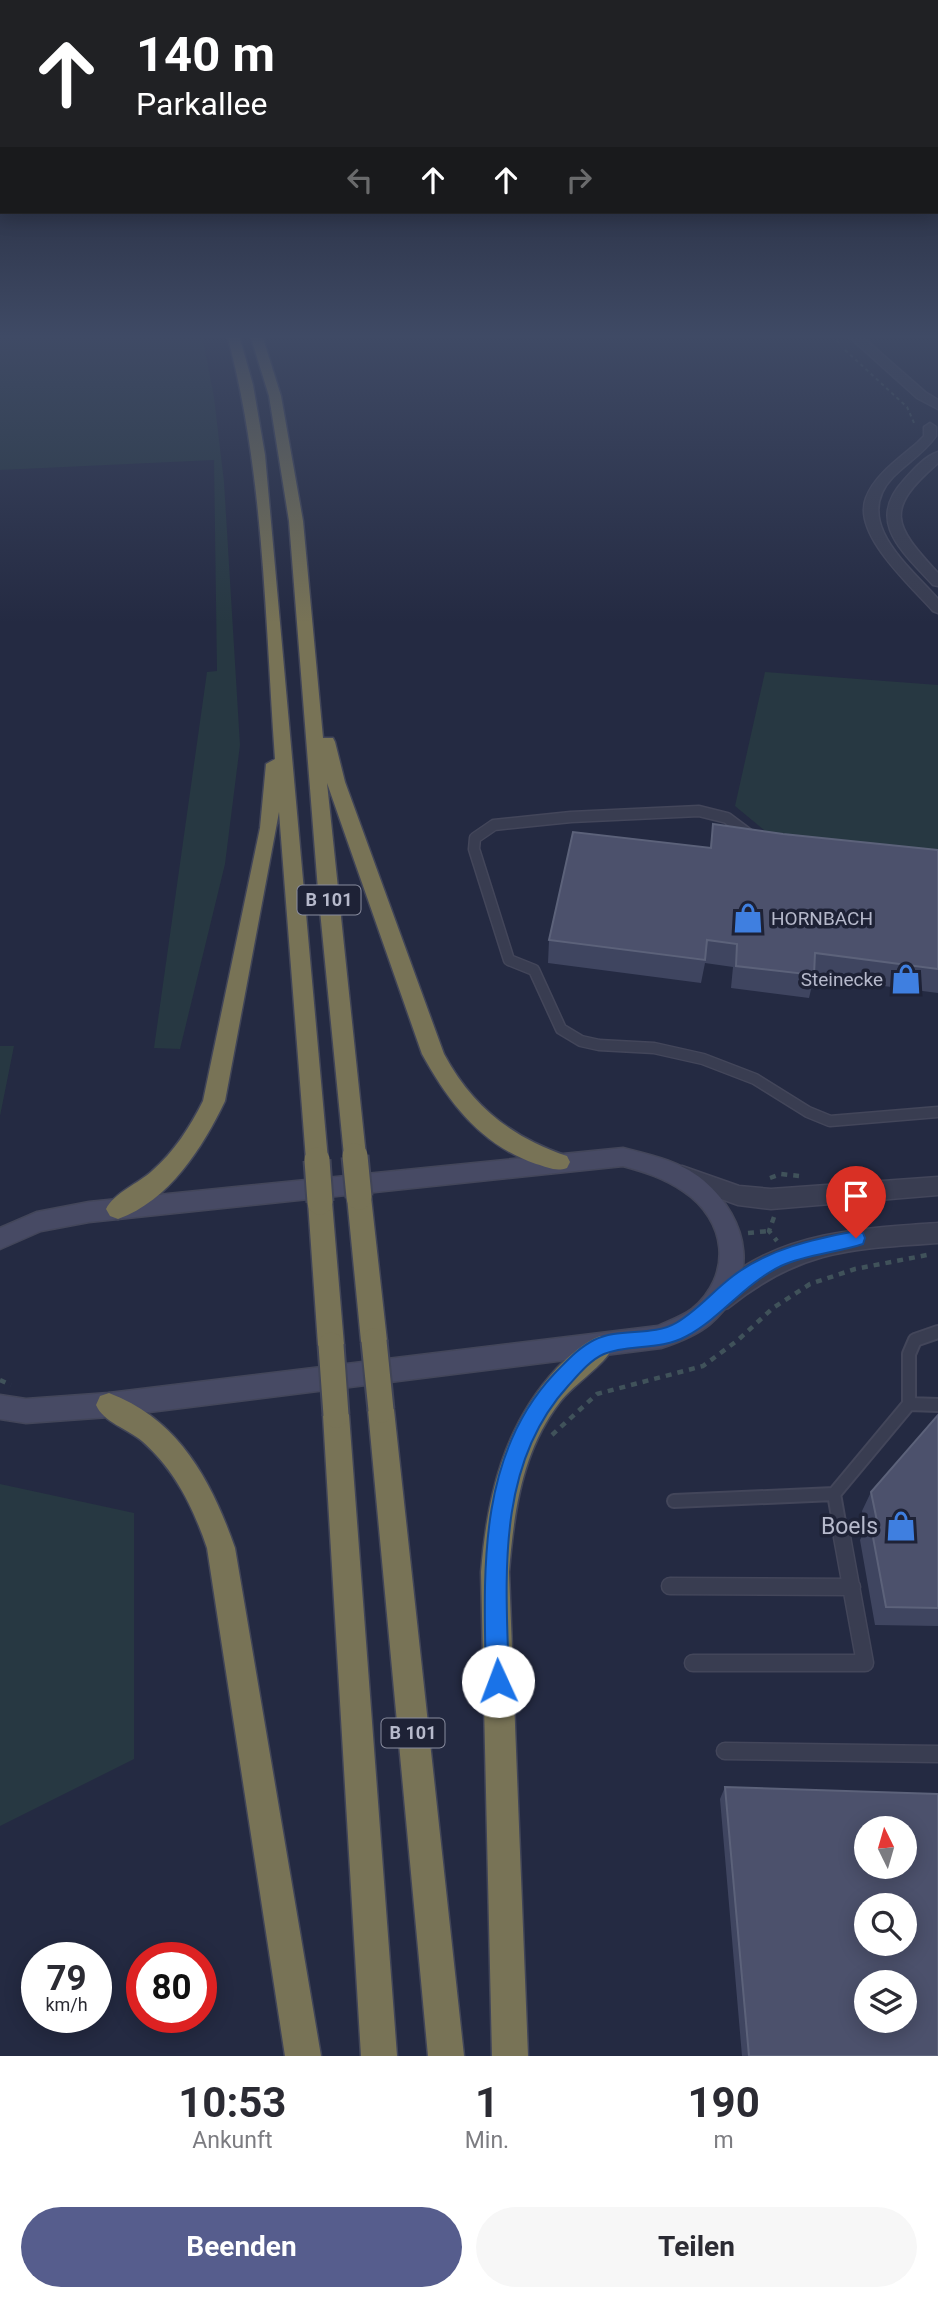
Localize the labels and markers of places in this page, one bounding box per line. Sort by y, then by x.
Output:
shop icon: HORNBACH [731,901,765,935]
place label: HORNBACH [771,907,873,930]
shop icon: Steinecke [889,962,923,996]
place label: Steinecke [801,968,883,991]
pin [826,1166,886,1238]
shop icon: Boels [884,1509,918,1543]
place label: Boels [821,1513,878,1540]

